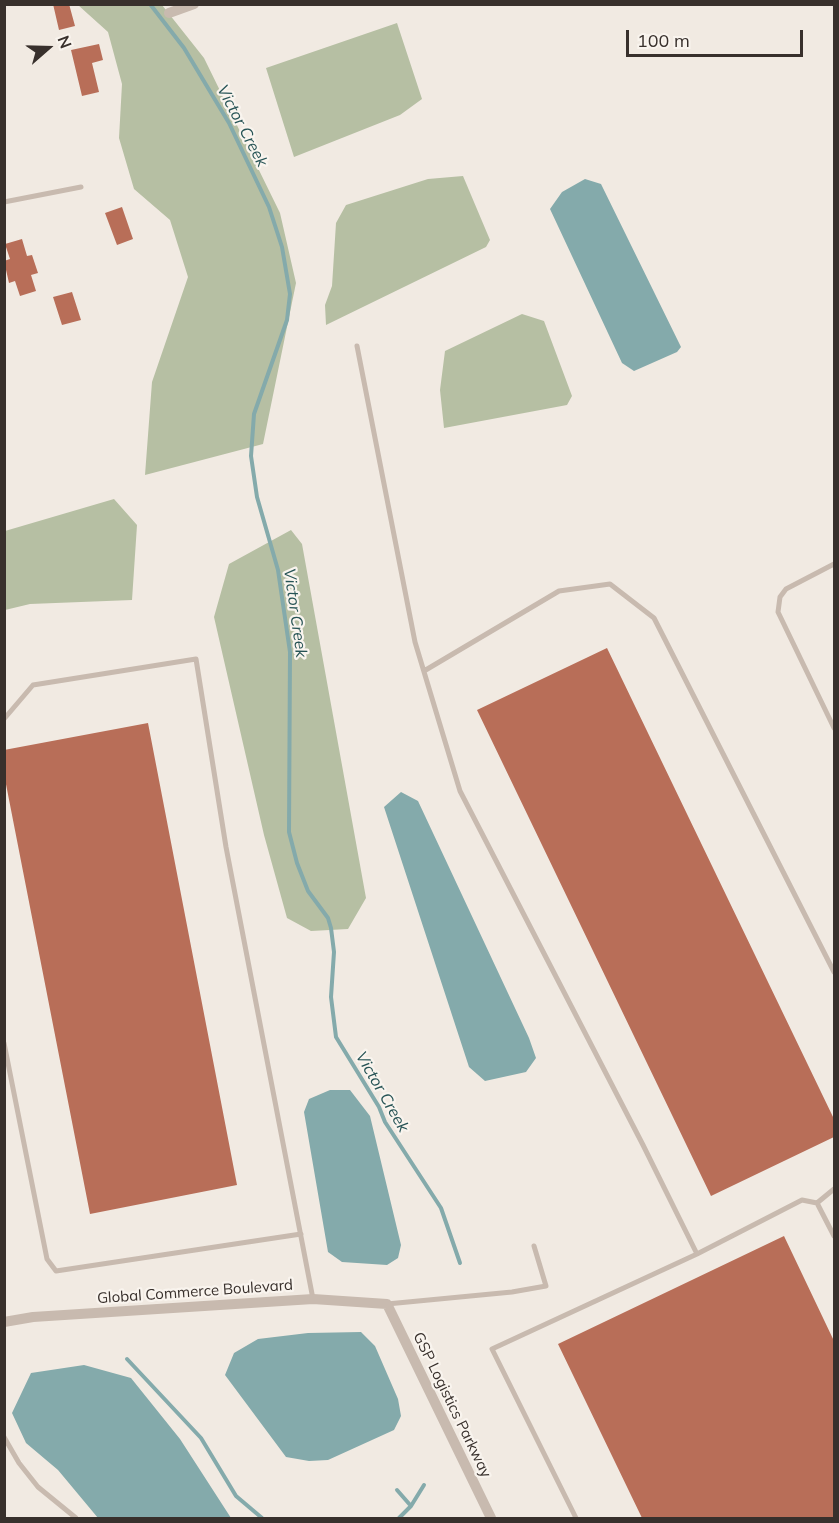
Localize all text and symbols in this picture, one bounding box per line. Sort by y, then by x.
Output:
north arrow [18,18,78,78]
scale bar [629,18,806,56]
text: 100 m [637,29,690,52]
text: N [53,33,76,51]
water label: Victor Creek [212,82,272,170]
water label: Victor Creek [279,567,311,659]
water label: Victor Creek [351,1048,413,1136]
street label: Global Commerce Boulevard [96,1276,294,1308]
street label: GSP Logistics Parkway [409,1329,495,1481]

